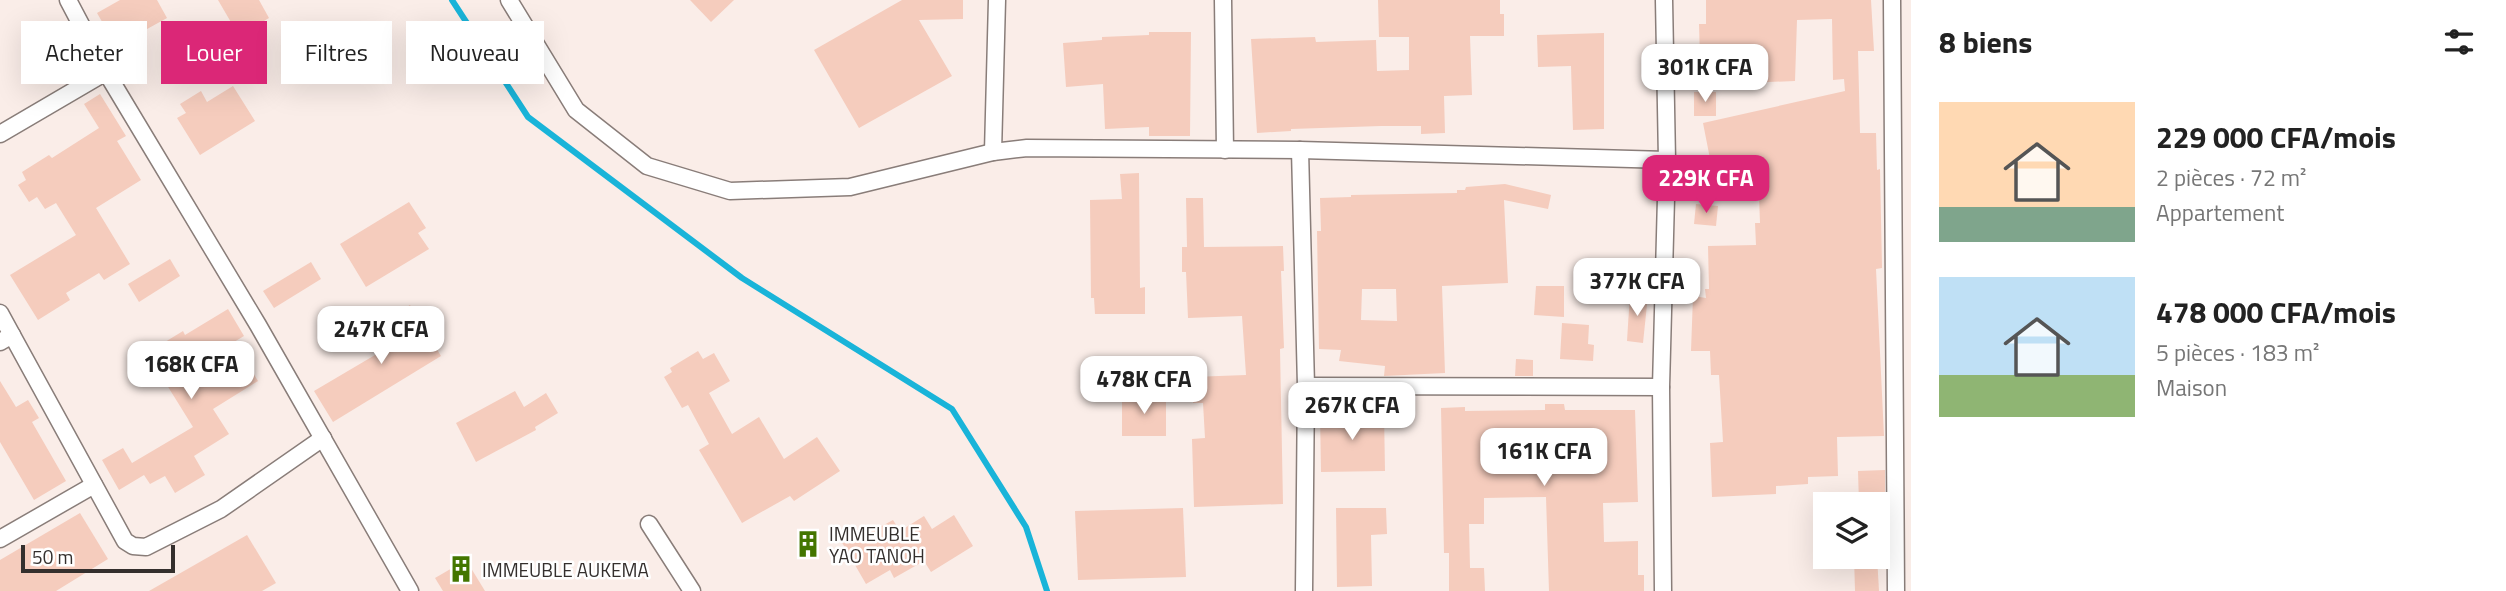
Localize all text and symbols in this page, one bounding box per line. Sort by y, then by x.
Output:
text: 8 biens [1939,19,2033,65]
chip: Acheter [21,21,147,84]
chip: Louer [161,21,267,84]
chip: Filtres [281,21,392,84]
chip: Nouveau [406,21,544,84]
icon: filters [2440,23,2478,61]
pin: 301K CFA [1633,44,1777,104]
text: 301K CFA [1657,49,1753,84]
text: 229 000 CFA/mois [2156,114,2396,160]
icon: home [1995,130,2079,214]
pin: 229K CFA [1634,156,1778,215]
text: 229K CFA [1658,160,1754,195]
text: 2 pièces · 72 m² [2156,160,2307,195]
text: Appartement [2156,195,2284,230]
pin: 377K CFA [1565,258,1709,318]
text: 377K CFA [1589,263,1685,298]
text: 478 000 CFA/mois [2156,289,2396,335]
icon: home [1995,305,2079,389]
pin: 247K CFA [309,306,453,366]
text: 247K CFA [333,311,429,346]
text: 5 pièces · 183 m² [2156,335,2319,370]
pin: 168K CFA [119,342,263,401]
text: 168K CFA [143,346,239,381]
pin: 478K CFA [1072,356,1216,416]
text: 478K CFA [1096,361,1192,396]
text: Maison [2156,370,2227,405]
pin: 267K CFA [1280,382,1424,442]
text: 267K CFA [1304,387,1400,422]
pin: 161K CFA [1472,428,1616,488]
text: 161K CFA [1496,433,1592,468]
map controls [1813,492,1890,569]
button: layers [1813,492,1890,569]
place label: IMMEUBLE YAO TANOH [829,519,925,570]
building icon: IMMEUBLE YAO TANOH [793,529,823,559]
scale bar [21,542,175,574]
text: 50 m [32,542,73,571]
building icon: IMMEUBLE AUKEMA [446,554,476,584]
place label: IMMEUBLE AUKEMA [482,555,649,584]

